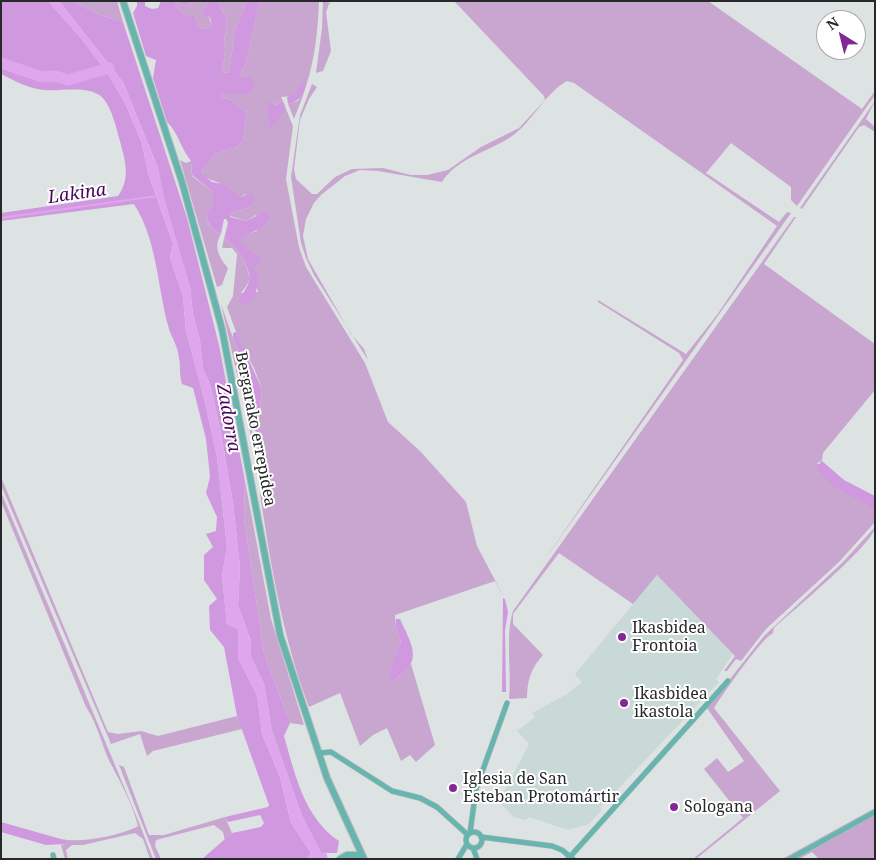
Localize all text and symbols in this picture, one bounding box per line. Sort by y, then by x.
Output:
north arrow [816,10,866,60]
text: N [822,12,843,34]
water label: Lakina [47,179,107,209]
street label: Bergarako errepidea [231,350,279,508]
water label: Zadorra [211,382,245,454]
place label: Ikasbidea Frontoia [632,618,706,656]
marker: Ikasbidea Frontoia [616,631,628,643]
place label: Ikasbidea ikastola [634,684,708,722]
marker: Ikasbidea ikastola [618,697,630,709]
place label: Iglesia de San Esteban Protomártir [463,769,619,807]
marker: Iglesia de San Esteban Protomártir [447,782,459,794]
place label: Sologana [684,797,753,817]
marker: Sologana [668,801,680,813]

